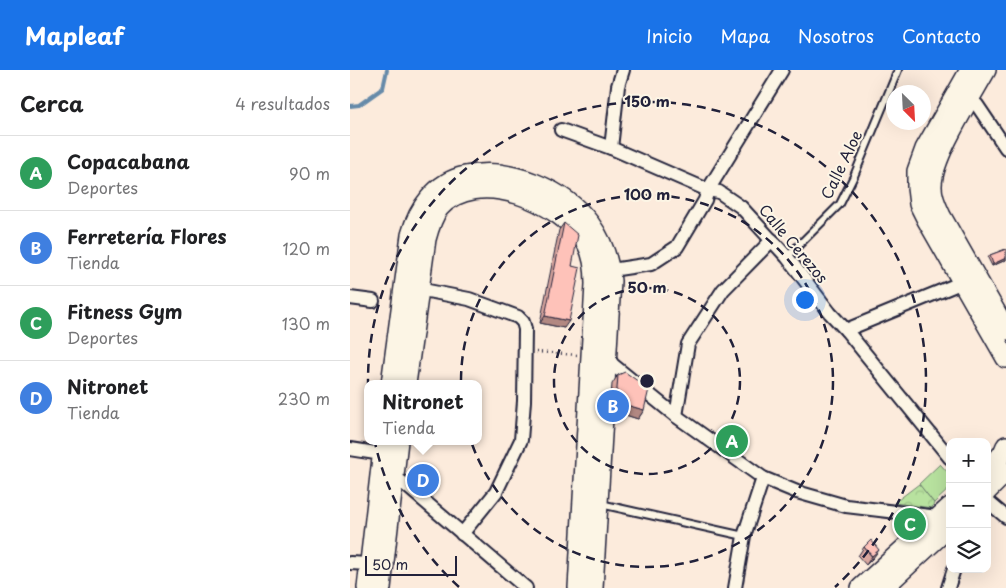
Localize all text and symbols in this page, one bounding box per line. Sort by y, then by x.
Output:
text: Mapleaf [25,17,124,53]
text: Inicio [646,22,693,49]
text: Mapa [721,22,770,49]
text: Nosotros [798,22,874,49]
text: Contacto [902,22,981,49]
north arrow [886,85,931,130]
text: Cerca [20,87,84,119]
text: 150 m [624,89,670,112]
text: 4 resultados [235,91,330,115]
street label: Calle Aloe [814,126,867,203]
text: Copacabana [67,147,190,175]
text: A [30,161,42,185]
text: 90 m [289,161,330,185]
text: Deportes [67,175,138,199]
text: 100 m [624,182,670,205]
street label: Calle Cerezos [754,198,834,288]
text: Ferretería Flores [67,222,227,250]
text: B [31,236,41,260]
text: 120 m [283,236,330,260]
text: Tienda [67,250,120,274]
text: 50 m [628,275,666,298]
your location [792,287,818,313]
text: Fitness Gym [67,297,183,325]
text: C [30,311,42,335]
text: 130 m [282,311,330,335]
text: Deportes [67,325,138,349]
text: Nitronet [67,372,148,400]
centre of rings [638,372,656,390]
popup [364,380,482,445]
text: D [30,386,42,410]
text: 230 m [278,386,330,410]
text: Nitronet [382,387,464,415]
pin: B [597,387,629,425]
text: Tienda [67,400,120,424]
text: Tienda [382,415,435,439]
pin: A [716,422,748,460]
map controls [946,438,991,573]
button: + [946,438,991,483]
pin: D [407,461,439,499]
button: − [946,483,991,528]
pin: C [894,505,926,543]
button: layers [946,528,991,573]
scale bar [365,553,458,576]
text: 50 m [372,554,408,575]

